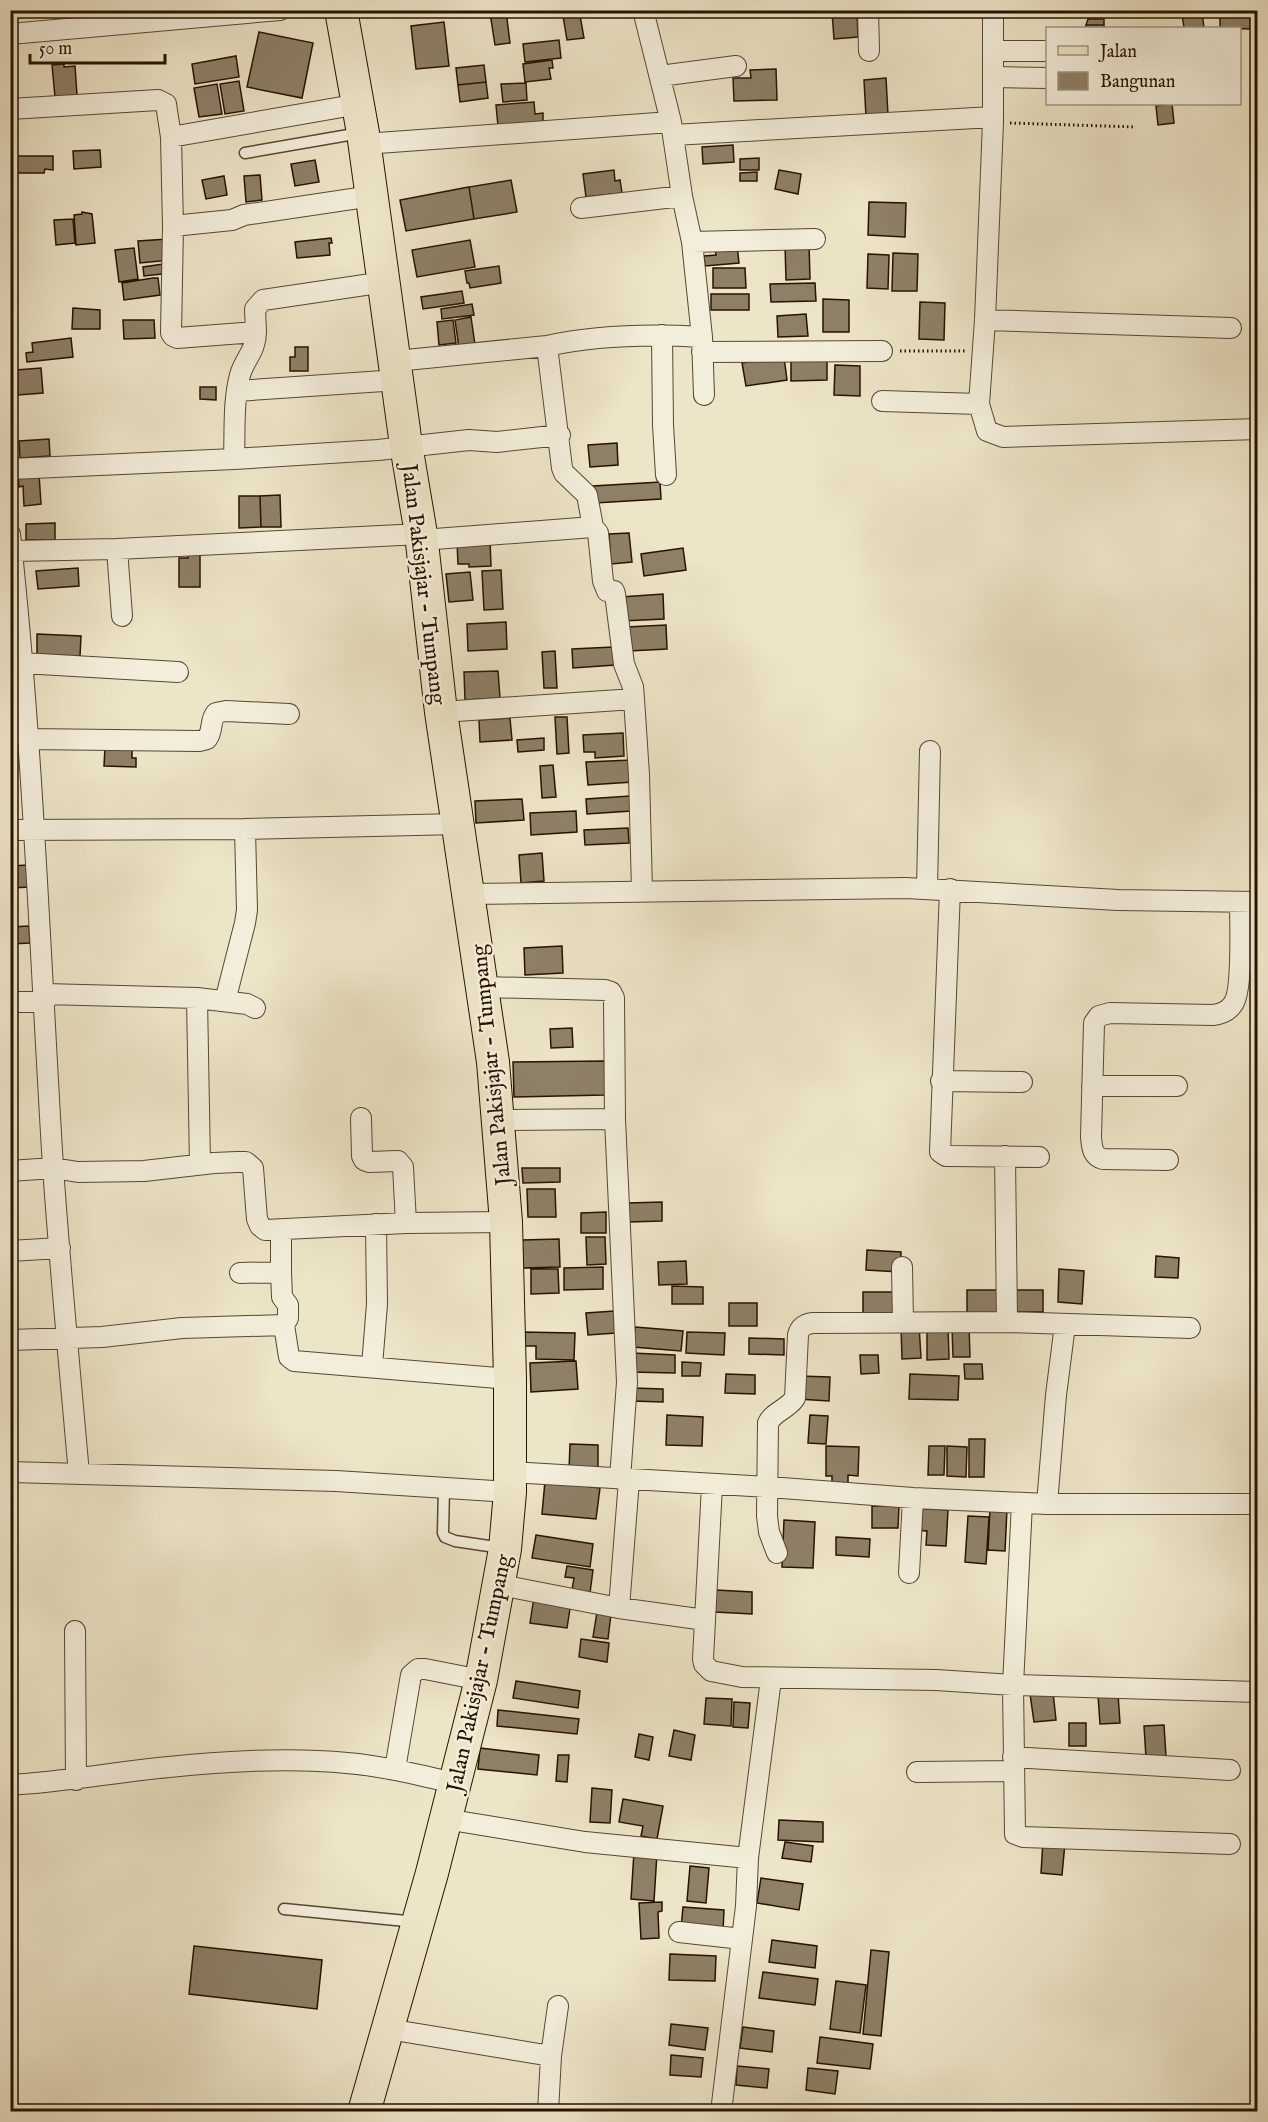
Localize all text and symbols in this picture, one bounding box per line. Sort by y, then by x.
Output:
scale bar [30,27,165,65]
legend [1046,27,1241,105]
text: 50 m [39,38,72,61]
text: Jalan [1098,41,1137,64]
text: Bangunan [1100,71,1176,94]
street label: Jalan Pakisjajar - Tumpang [394,459,452,707]
street label: Jalan Pakisjajar - Tumpang [465,942,519,1190]
street label: Jalan Pakisjajar - Tumpang [440,1551,519,1798]

